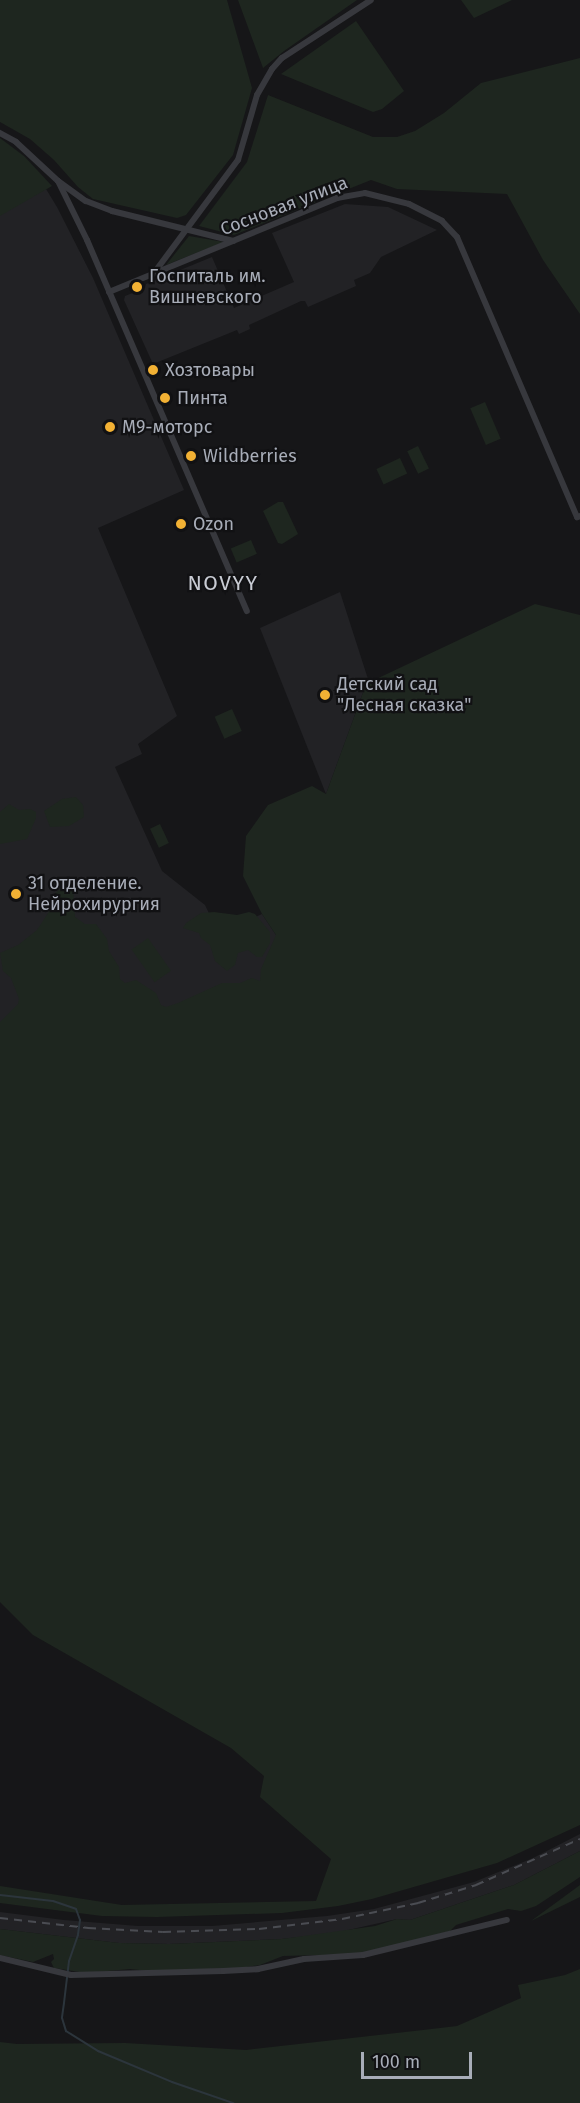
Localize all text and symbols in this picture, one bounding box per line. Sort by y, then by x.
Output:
street label: Сосновая улица [217,172,351,240]
place label: Госпиталь им. Вишневского [149,266,266,308]
marker: Госпиталь им. Вишневского [130,280,144,294]
place label: Хозтовары [165,359,255,381]
marker: Хозтовары [146,363,160,377]
place label: Пинта [177,387,228,409]
marker: Пинта [158,391,172,405]
place label: М9-моторс [122,416,212,438]
marker: М9-моторс [103,420,117,434]
place label: Wildberries [203,445,297,467]
marker: Wildberries [184,449,198,463]
place label: Ozon [193,513,234,535]
marker: Ozon [174,517,188,531]
district label: NOVYY [187,570,259,596]
place label: Детский сад "Лесная сказка" [337,674,471,716]
marker: Детский сад "Лесная сказка" [318,688,332,702]
place label: 31 отделение. Нейрохирургия [28,873,160,916]
marker: 31 отделение. Нейрохирургия [9,887,23,901]
scale bar [364,2040,475,2078]
text: 100 m [372,2051,420,2073]

